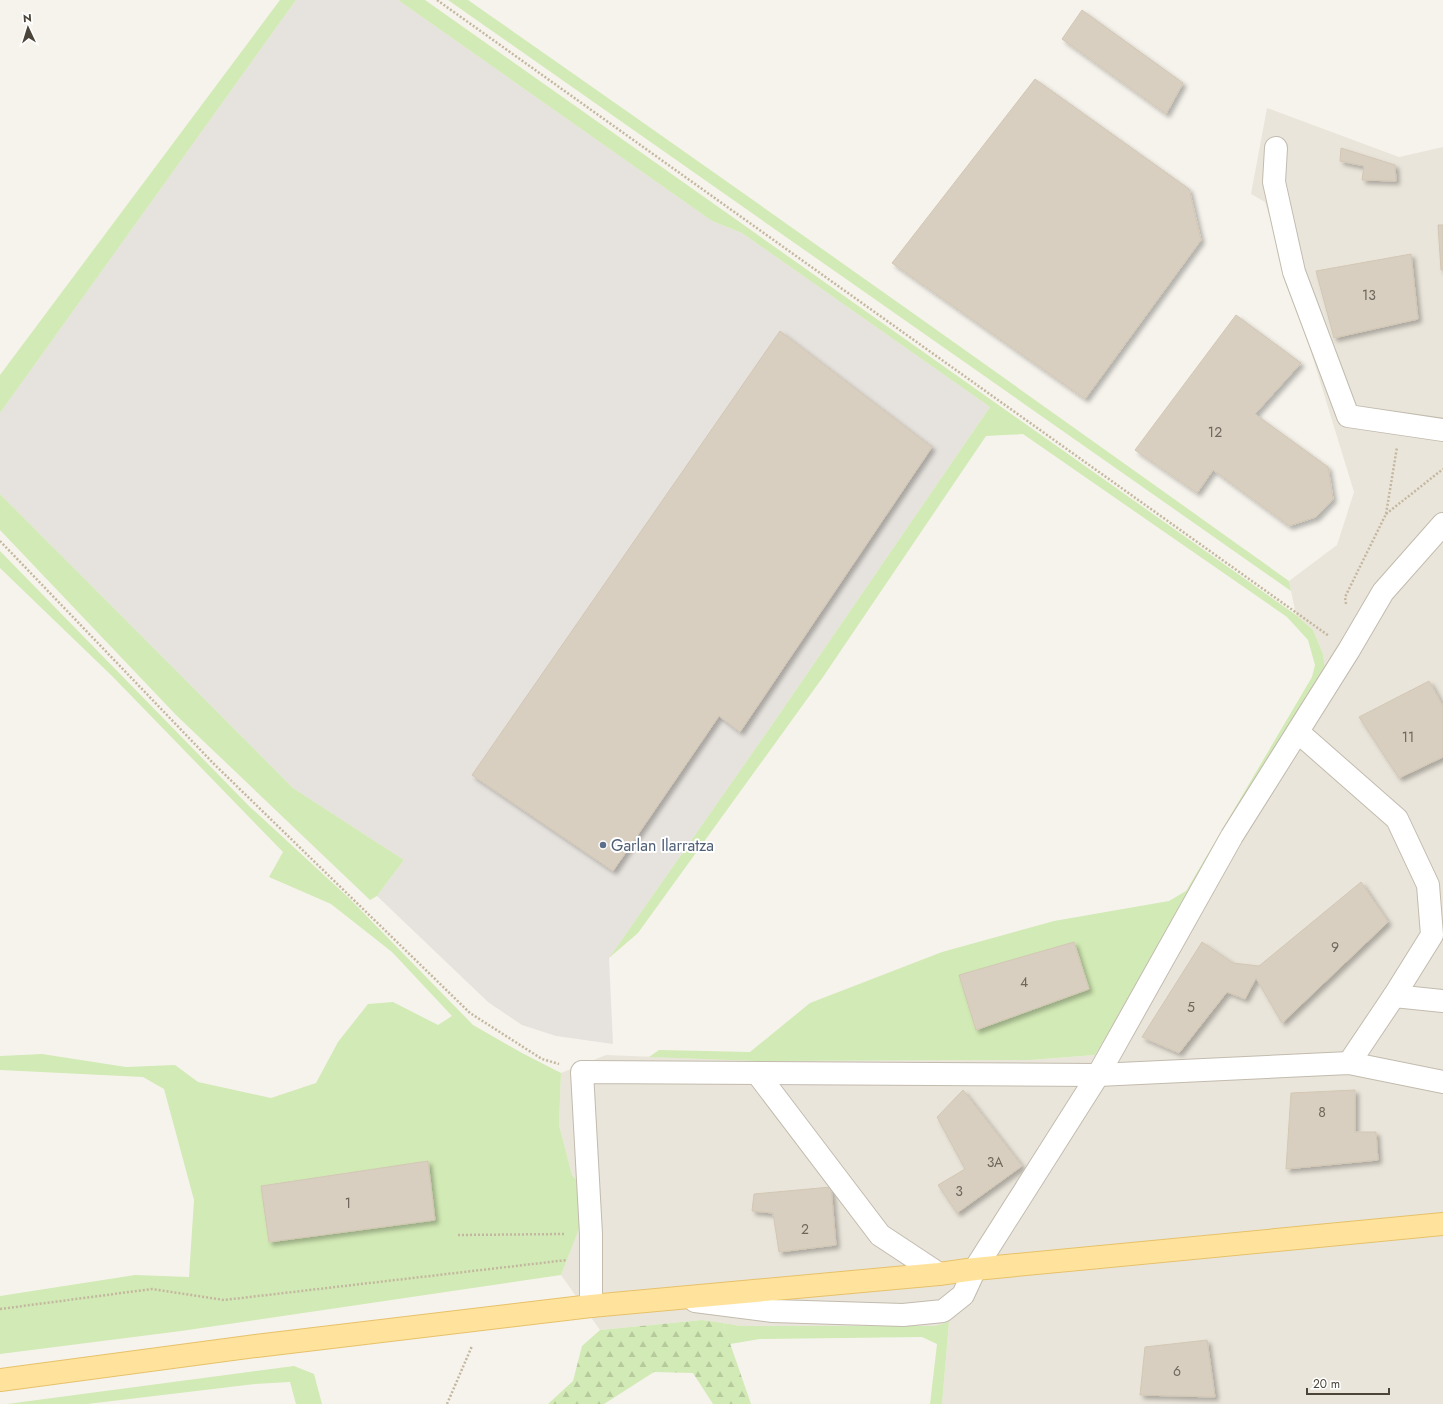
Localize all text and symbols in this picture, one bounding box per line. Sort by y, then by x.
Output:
north arrow [8,8,48,48]
text: N [22,10,32,26]
house number: 13 [1362,285,1376,305]
house number: 12 [1208,422,1222,442]
house number: 11 [1402,727,1414,747]
place label: Garlan Ilarratza [611,834,714,857]
marker: Garlan Ilarratza [598,840,608,850]
house number: 9 [1331,937,1339,957]
house number: 4 [1020,972,1028,992]
house number: 5 [1187,997,1195,1017]
house number: 8 [1318,1102,1326,1122]
house number: 3A [987,1152,1004,1172]
house number: 3 [955,1181,963,1201]
house number: 1 [345,1193,351,1213]
house number: 2 [801,1219,809,1239]
house number: 6 [1173,1361,1181,1381]
scale bar [1307,1370,1389,1396]
text: 20 m [1313,1375,1340,1393]

